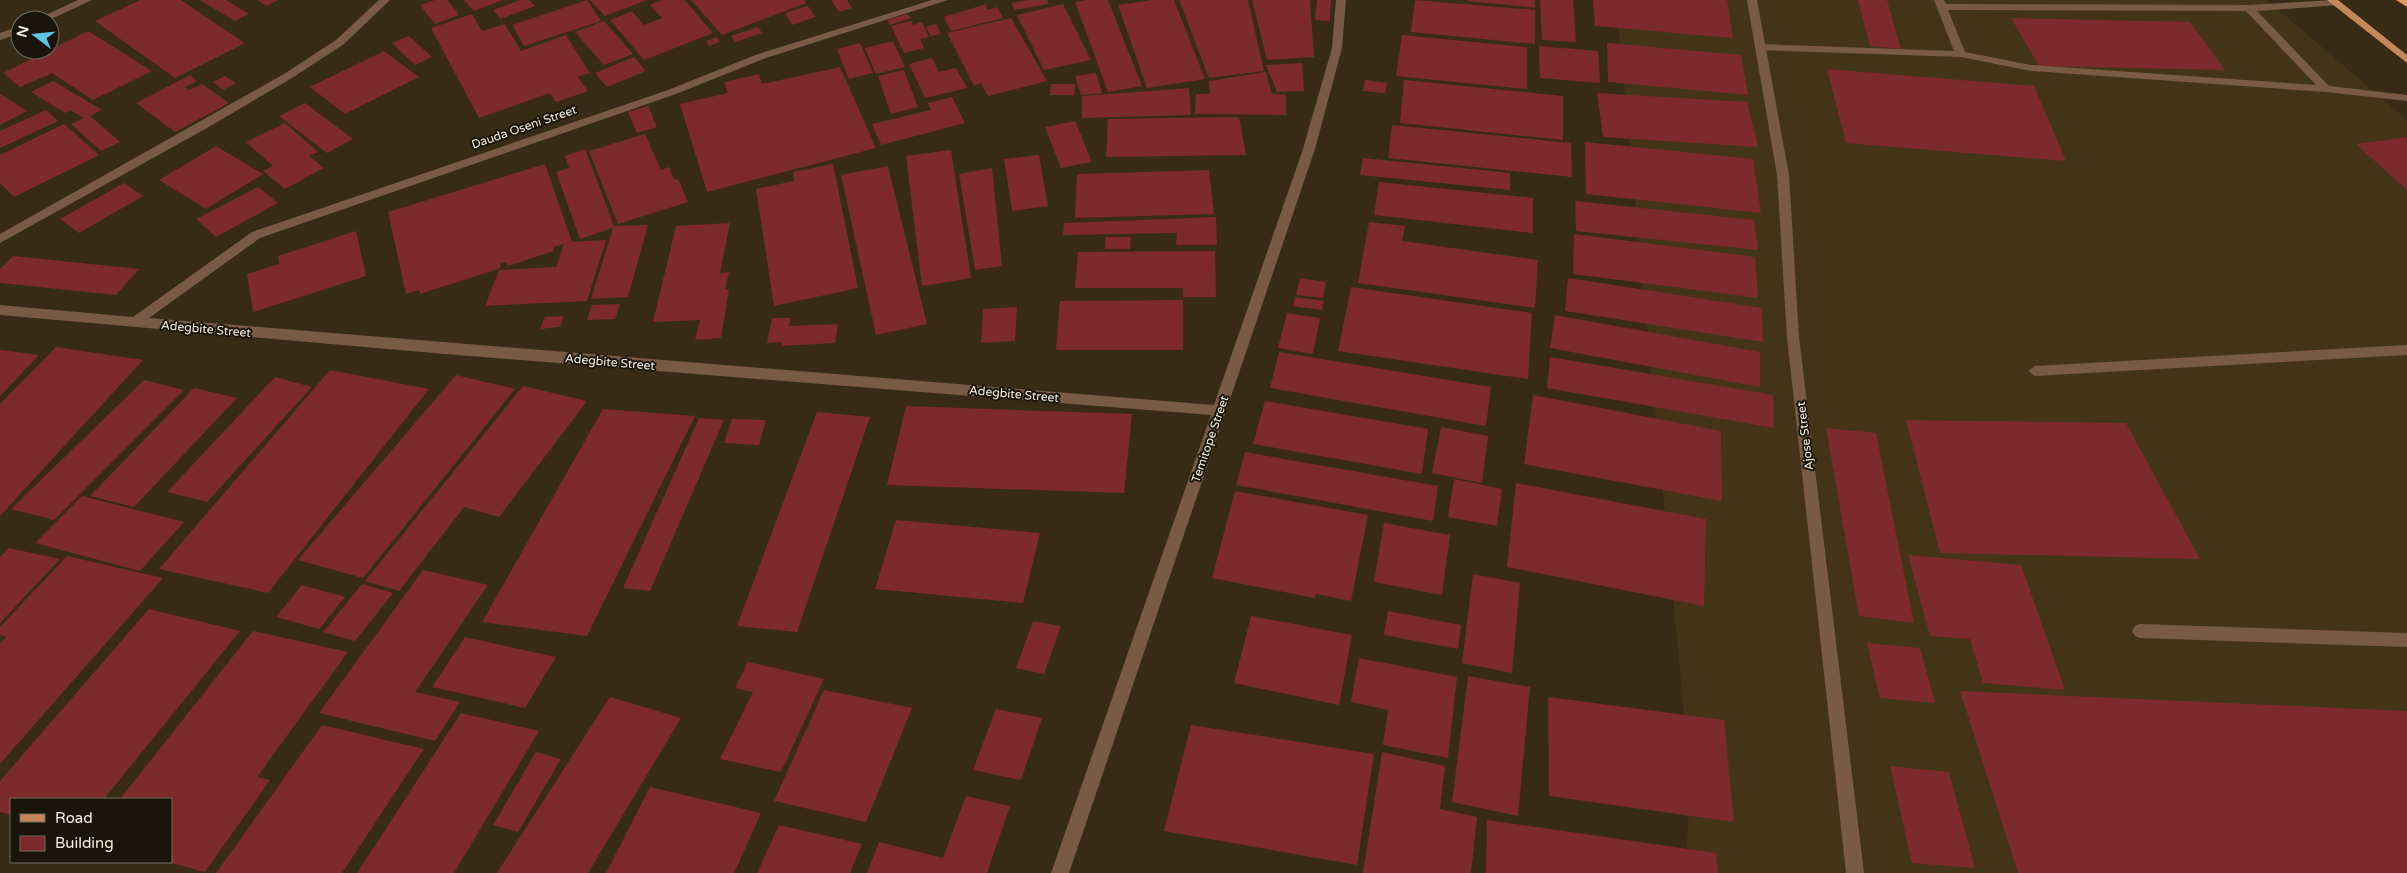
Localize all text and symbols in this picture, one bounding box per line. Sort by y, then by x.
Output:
north arrow [10,10,60,60]
text: N [13,24,33,39]
street label: Dauda Oseni Street [470,102,579,152]
street label: Adegbite Street [161,318,252,340]
street label: Adegbite Street [565,351,656,373]
street label: Adegbite Street [969,383,1060,405]
street label: Temitope Street [1189,393,1232,484]
street label: Ajose Street [1794,400,1816,471]
legend [10,798,172,863]
text: Road [55,809,93,827]
text: Building [55,834,114,852]

